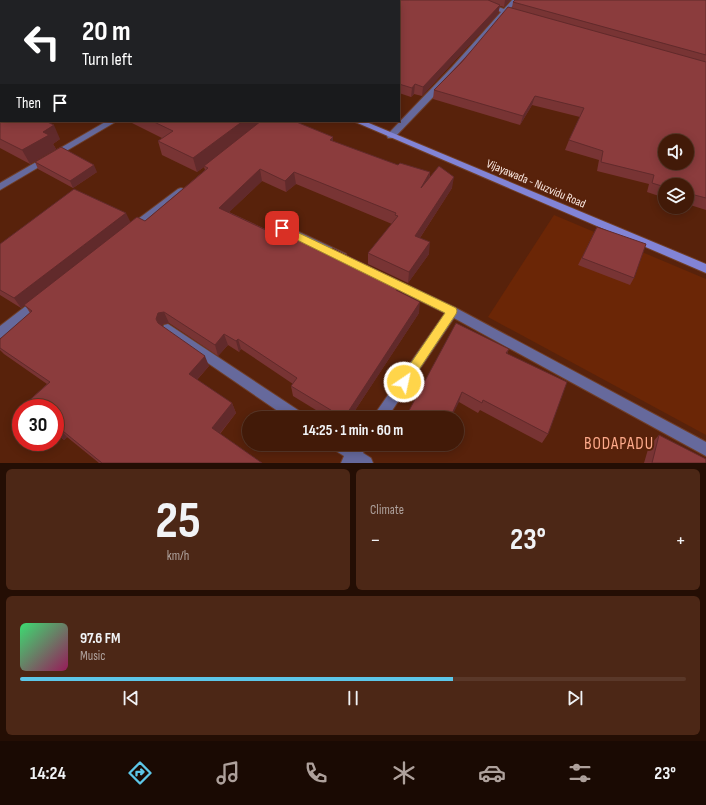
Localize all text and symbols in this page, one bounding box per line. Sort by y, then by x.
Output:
text: 20 m [82,15,131,48]
icon: left [16,16,68,68]
text: Turn left [82,49,133,70]
icon: arrive [49,92,71,114]
text: Then [16,94,41,113]
map controls [658,134,694,214]
button: sound [658,134,694,170]
street label: Vijayawada - Nuzvidu Road [484,156,588,212]
button: layers [658,178,694,214]
pin [265,211,299,245]
icon: arrive [271,217,293,239]
position arrow [383,361,425,403]
speed limit sign: 30 [12,399,64,451]
text: 14:25 · 1 min · 60 m [303,421,403,440]
district label: BODAPADU [584,434,654,454]
text: 25 [155,490,201,553]
text: Climate [370,502,404,518]
text: 23° [510,522,546,558]
text: − [370,527,381,554]
text: + [675,527,686,554]
text: km/h [167,548,189,564]
text: 97.6 FM [80,629,121,648]
text: Music [80,648,105,664]
icon: previous [120,687,142,709]
icon: pause [342,687,364,709]
icon: next [564,687,586,709]
icon: directions [126,759,154,787]
icon: music [214,759,242,787]
icon: phone [302,759,330,787]
icon: climate [390,759,418,787]
icon: car [478,759,506,787]
icon: filters [566,759,594,787]
text: 14:24 [30,763,66,784]
text: 23° [654,763,676,784]

